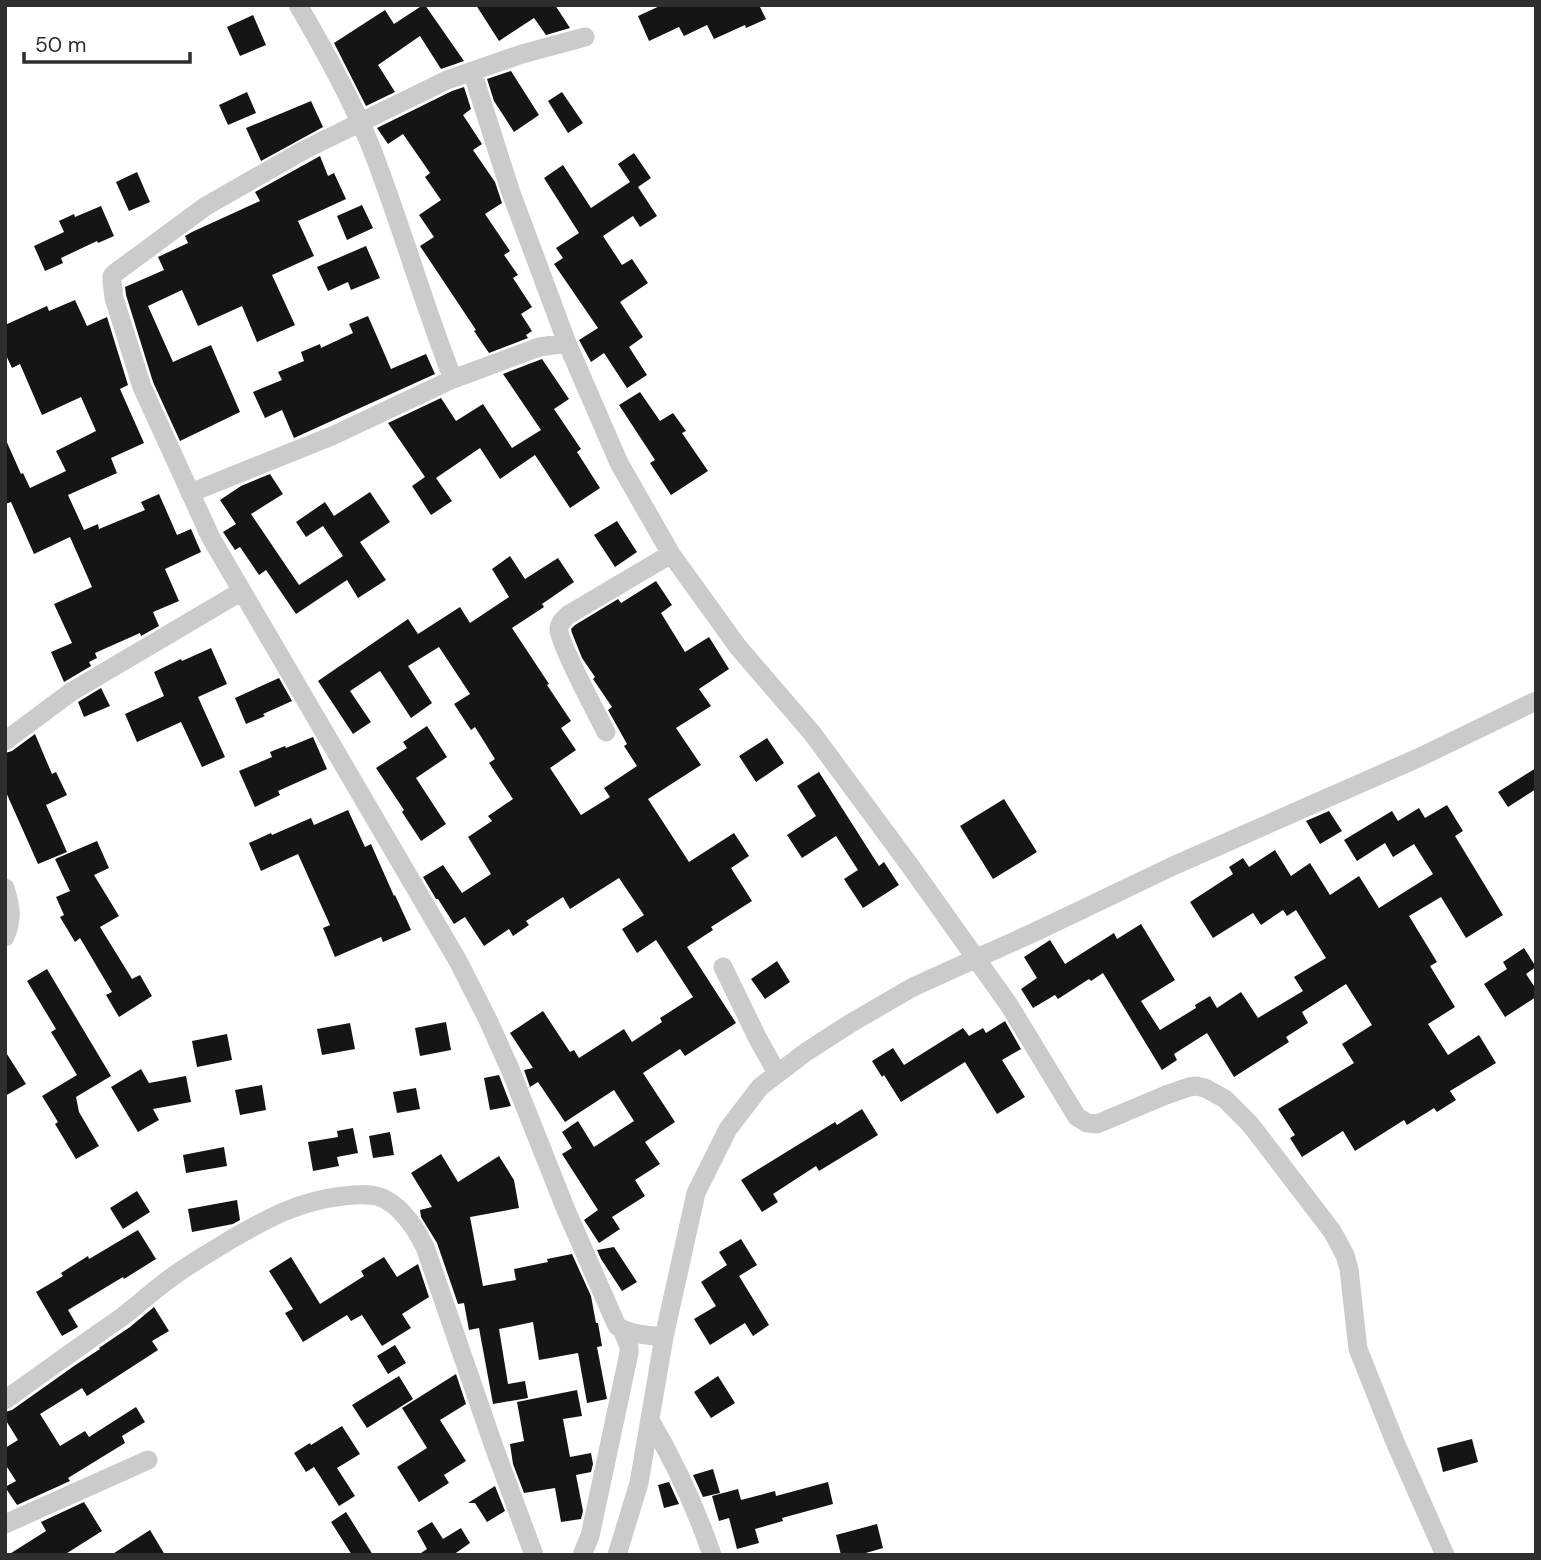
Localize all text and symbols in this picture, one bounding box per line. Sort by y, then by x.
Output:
scale bar [24,21,191,65]
text: 50 m [35,31,86,59]

